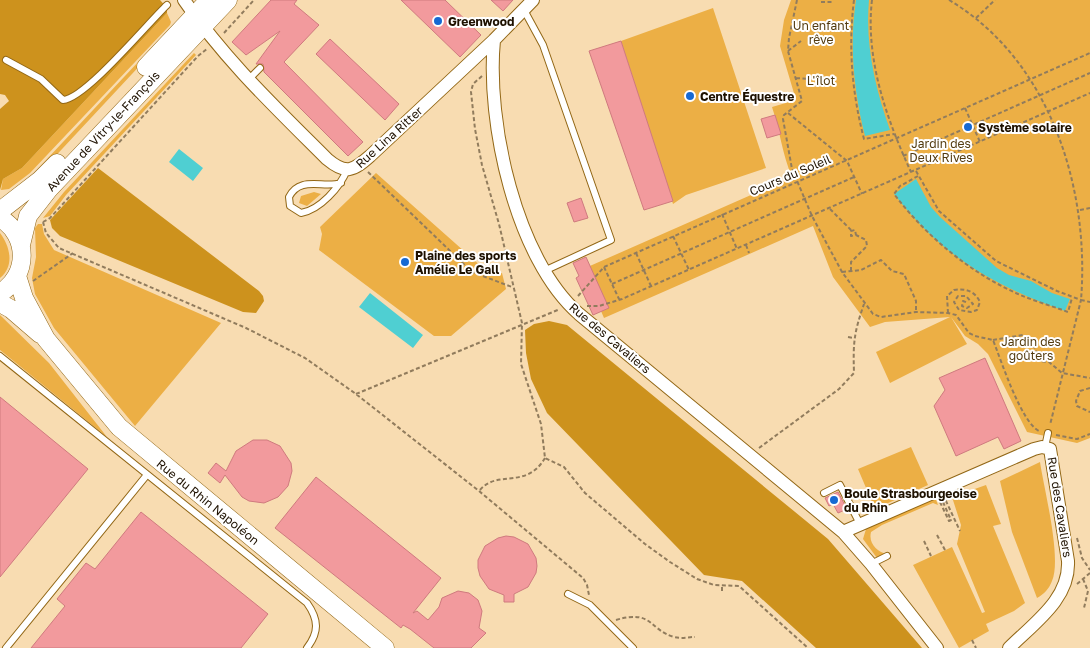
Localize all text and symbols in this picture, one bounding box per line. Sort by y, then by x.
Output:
place label: Greenwood [448,14,514,29]
marker: Greenwood [432,15,444,27]
park label: Un enfant rêve [793,18,849,47]
street label: Avenue de Vitry-le-François [43,68,163,194]
park label: L'îlot [807,73,835,88]
place label: Centre Équestre [700,89,794,104]
marker: Centre Équestre [684,90,696,102]
street label: Rue Lina Ritter [352,103,426,171]
place label: Système solaire [978,120,1072,135]
marker: Système solaire [962,121,974,133]
park label: Jardin des Deux Rives [909,136,973,165]
street label: Cours du Soleil [747,151,833,199]
place label: Plaine des sports Amélie Le Gall [415,248,517,277]
marker: Plaine des sports Amélie Le Gall [399,256,411,268]
street label: Rue des Cavaliers [566,300,654,376]
park label: Jardin des goûters [1001,334,1061,363]
street label: Rue du Rhin Napoléon [154,456,262,548]
street label: Rue des Cavaliers [1045,456,1075,558]
place label: Boule Strasbourgeoise du Rhin [844,486,977,515]
marker: Boule Strasbourgeoise du Rhin [828,494,840,506]

